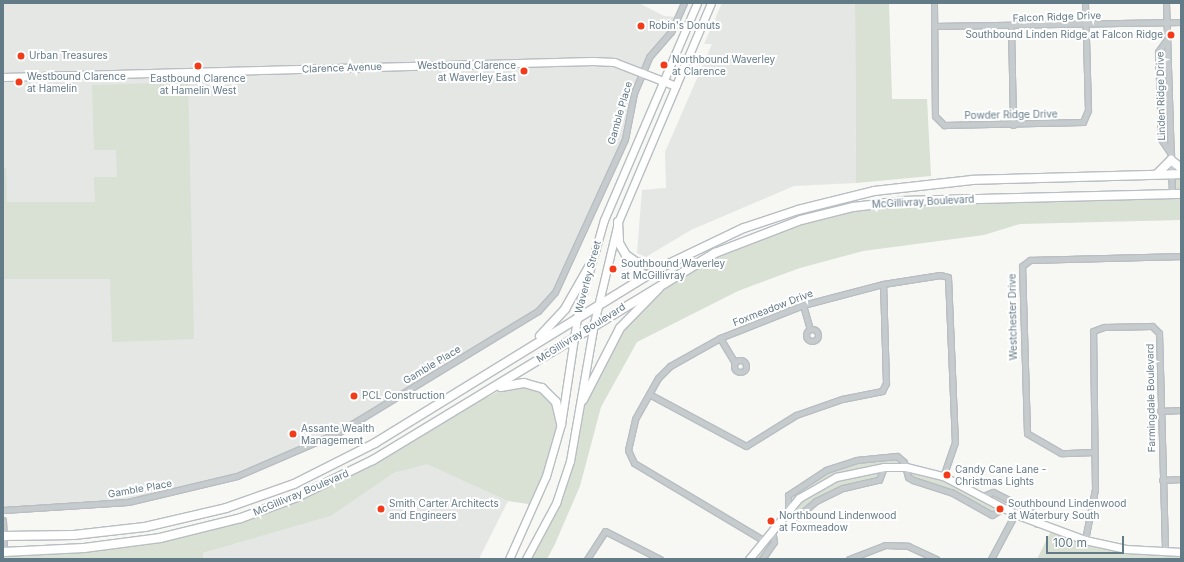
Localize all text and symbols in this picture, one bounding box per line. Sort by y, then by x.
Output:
street label: Falcon Ridge Drive [1012,9,1102,25]
place label: Robin's Donuts [649,20,720,32]
marker: Robin's Donuts [636,21,646,31]
place label: Southbound Linden Ridge at Falcon Ridge [965,29,1163,41]
marker: Southbound Linden Ridge at Falcon Ridge [1166,30,1176,40]
place label: Urban Treasures [29,50,108,62]
marker: Urban Treasures [16,51,26,61]
street label: Linden Ridge Drive [1154,51,1168,141]
place label: Northbound Waverley at Clarence [672,53,775,76]
place label: Westbound Clarence at Waverley East [417,59,516,82]
marker: Northbound Waverley at Clarence [659,60,669,70]
marker: Eastbound Clarence at Hamelin West [193,61,203,71]
street label: Clarence Avenue [302,61,382,75]
marker: Westbound Clarence at Waverley East [519,66,529,76]
place label: Westbound Clarence at Hamelin [27,70,126,94]
place label: Eastbound Clarence at Hamelin West [150,72,246,96]
marker: Westbound Clarence at Hamelin [14,77,24,87]
street label: Gamble Place [605,80,635,146]
street label: Powder Ridge Drive [964,108,1058,122]
street label: McGillivray Boulevard [871,193,975,211]
street label: Waverley Street [573,239,603,315]
place label: Southbound Waverley at McGillivray [621,257,725,280]
marker: Southbound Waverley at McGillivray [608,264,618,274]
street label: Westchester Drive [1006,274,1020,360]
street label: Foxmeadow Drive [731,287,815,329]
street label: McGillivray Boulevard [534,301,628,365]
street label: Gamble Place [401,343,463,387]
street label: Farmingdale Boulevard [1144,344,1158,452]
place label: PCL Construction [362,390,445,402]
marker: PCL Construction [349,391,359,401]
place label: Assante Wealth Management [301,422,374,446]
marker: Assante Wealth Management [288,429,298,439]
place label: Candy Cane Lane - Christmas Lights [955,463,1046,486]
street label: McGillivray Boulevard [251,467,351,519]
marker: Candy Cane Lane - Christmas Lights [942,470,952,480]
street label: Gamble Place [107,477,173,501]
place label: Smith Carter Architects and Engineers [389,497,499,520]
place label: Southbound Lindenwood at Waterbury South [1008,497,1126,520]
marker: Smith Carter Architects and Engineers [376,504,386,514]
marker: Southbound Lindenwood at Waterbury South [995,504,1005,514]
place label: Northbound Lindenwood at Foxmeadow [779,509,896,532]
marker: Northbound Lindenwood at Foxmeadow [766,516,776,526]
scale bar [1048,528,1126,554]
text: 100 m [1053,535,1087,550]

